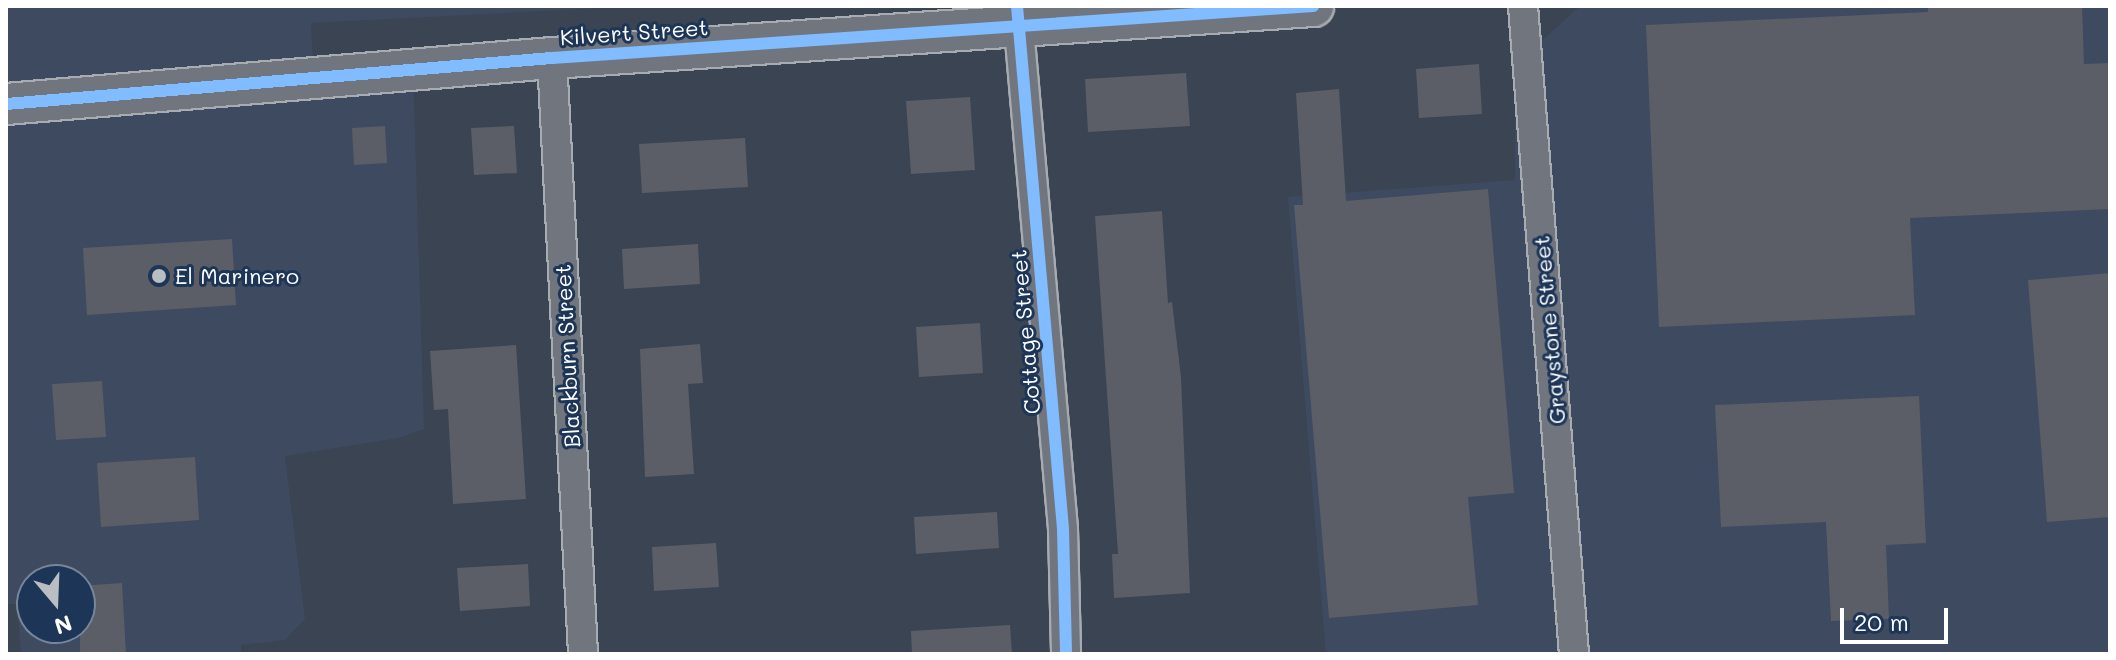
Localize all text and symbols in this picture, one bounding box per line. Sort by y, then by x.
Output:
street label: Kilvert Street [559,14,709,50]
street label: Graystone Street [1528,235,1570,425]
street label: Cottage Street [1005,249,1045,415]
place label: El Marinero [175,263,299,289]
street label: Blackburn Street [549,264,585,448]
marker: El Marinero [150,267,168,285]
north arrow [16,564,96,644]
scale bar [1844,592,1952,642]
text: 20 m [1854,606,1909,637]
text: N [51,609,76,642]

